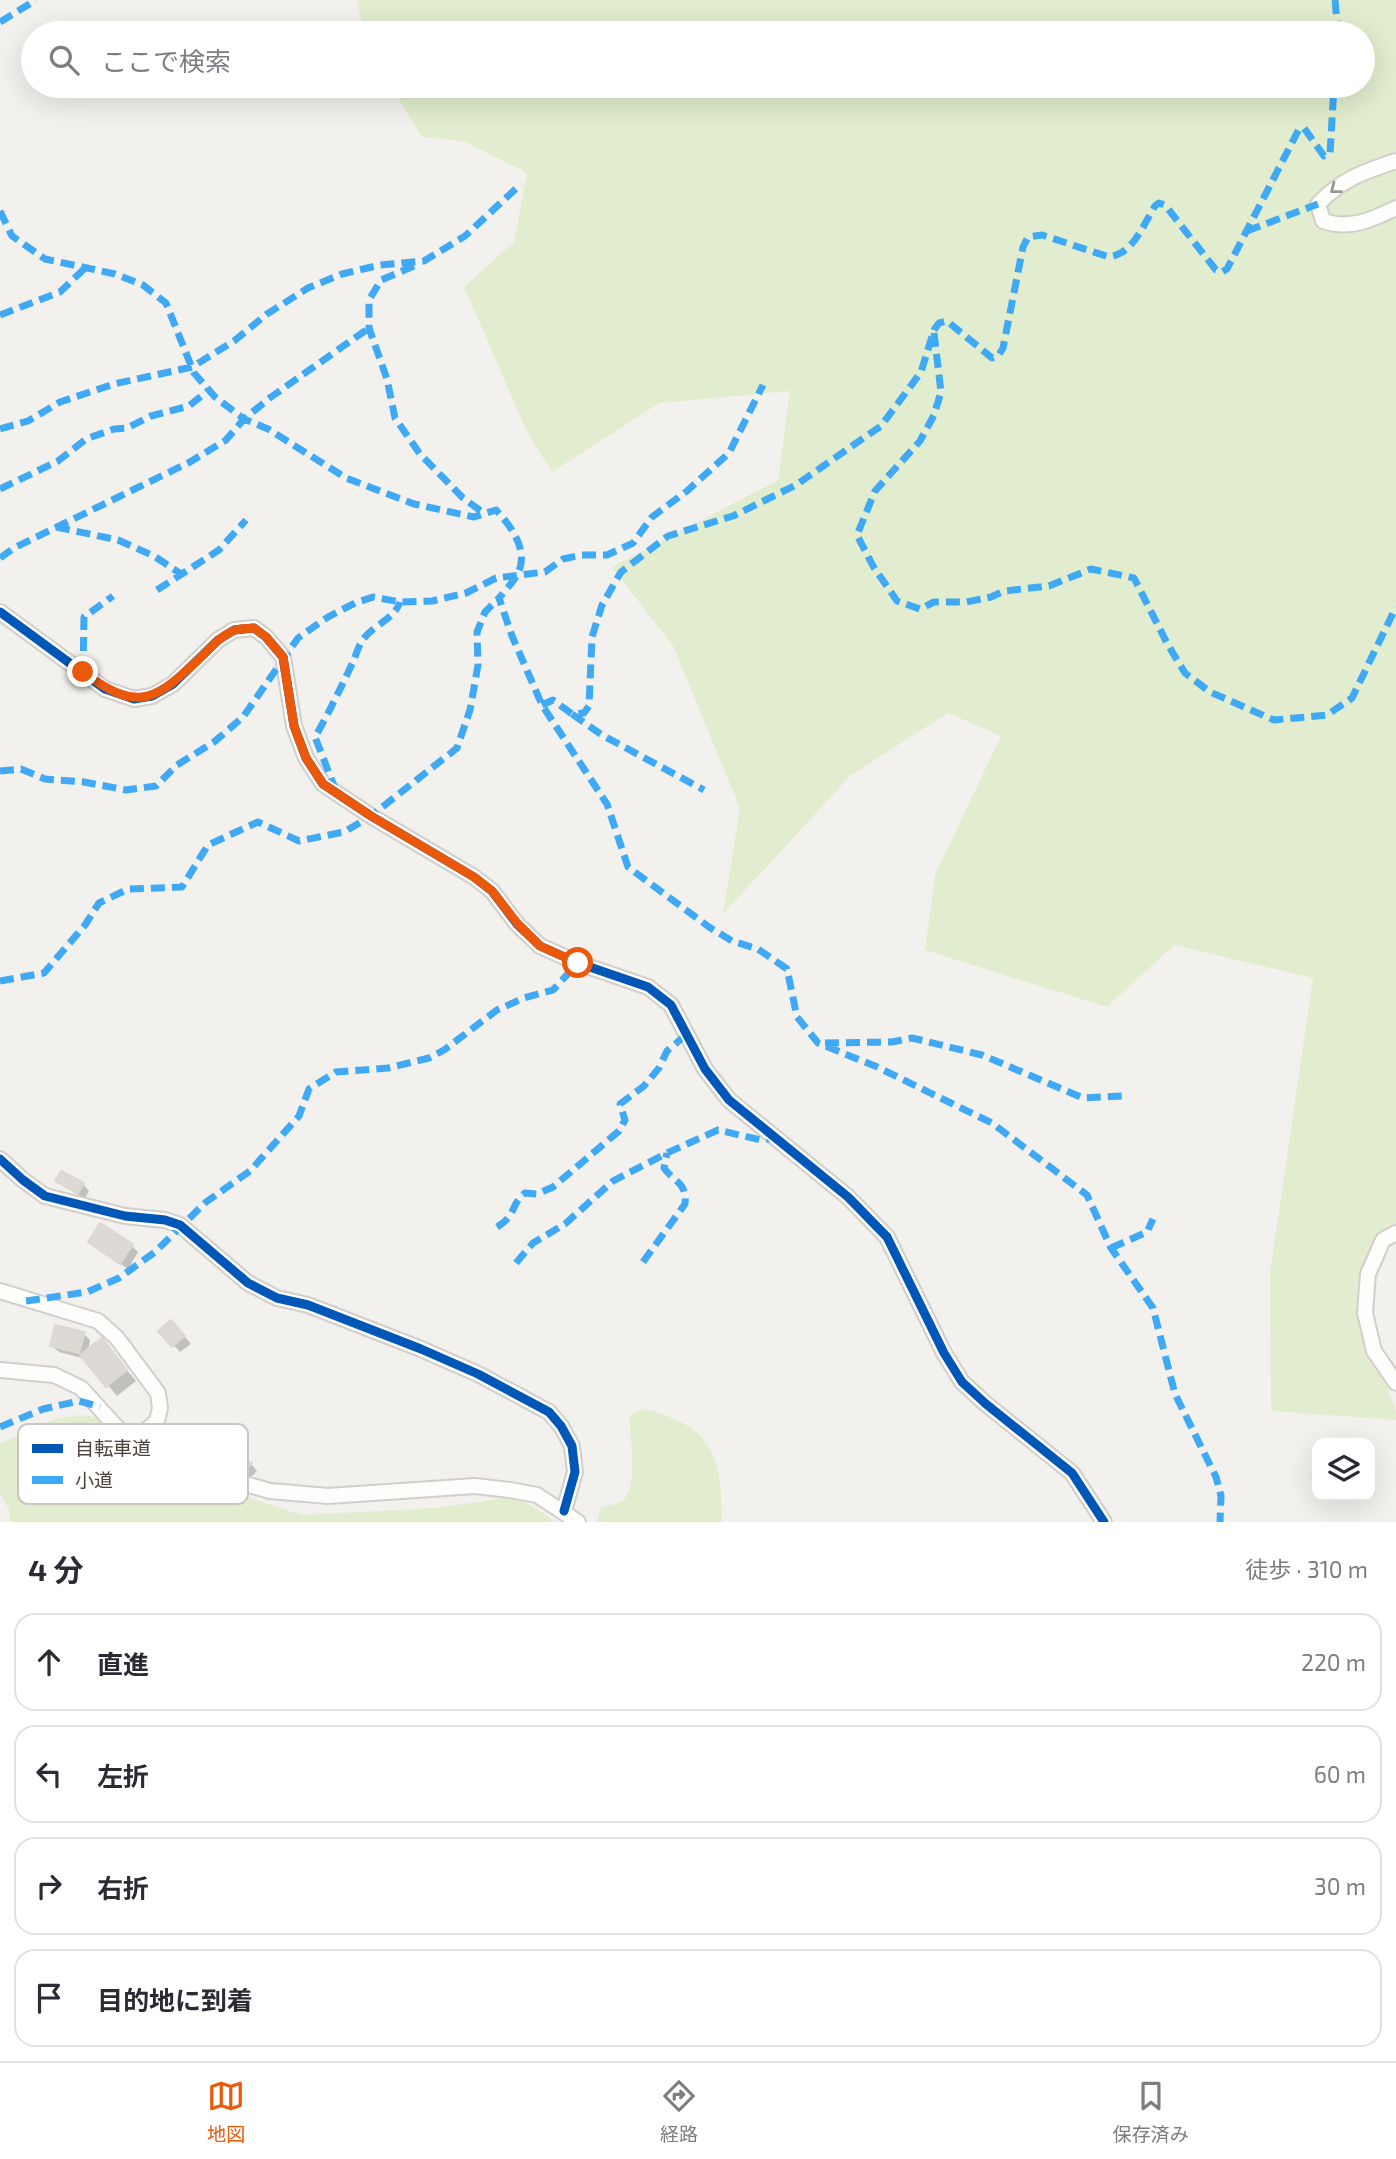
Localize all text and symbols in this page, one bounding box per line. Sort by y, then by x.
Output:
search box [21,21,1375,98]
icon: search [45,41,83,79]
text: ここで検索 [101,45,231,76]
one-way arrow [1330,181,1342,194]
route end [67,656,98,687]
route start [562,947,593,978]
legend [18,1424,248,1504]
text: 自転車道 [75,1436,151,1459]
map controls [1312,1438,1375,1501]
button: layers [1312,1438,1375,1501]
text: 小道 [75,1468,113,1491]
text: 4 分 [28,1551,84,1587]
text: 徒歩 · 310 m [1245,1555,1368,1583]
icon: ahead [30,1643,68,1681]
text: 直進 [97,1648,149,1679]
text: 220 m [1301,1648,1366,1676]
icon: left [30,1755,68,1793]
text: 左折 [97,1760,149,1791]
text: 60 m [1314,1760,1366,1788]
icon: right [30,1867,68,1905]
text: 右折 [97,1872,149,1903]
text: 30 m [1314,1872,1366,1900]
icon: arrive [30,1979,68,2017]
text: 目的地に到着 [97,1984,253,2015]
tab: 地図 [207,2077,245,2146]
tab: 経路 [660,2077,698,2146]
tab: 保存済み [1113,2077,1189,2146]

